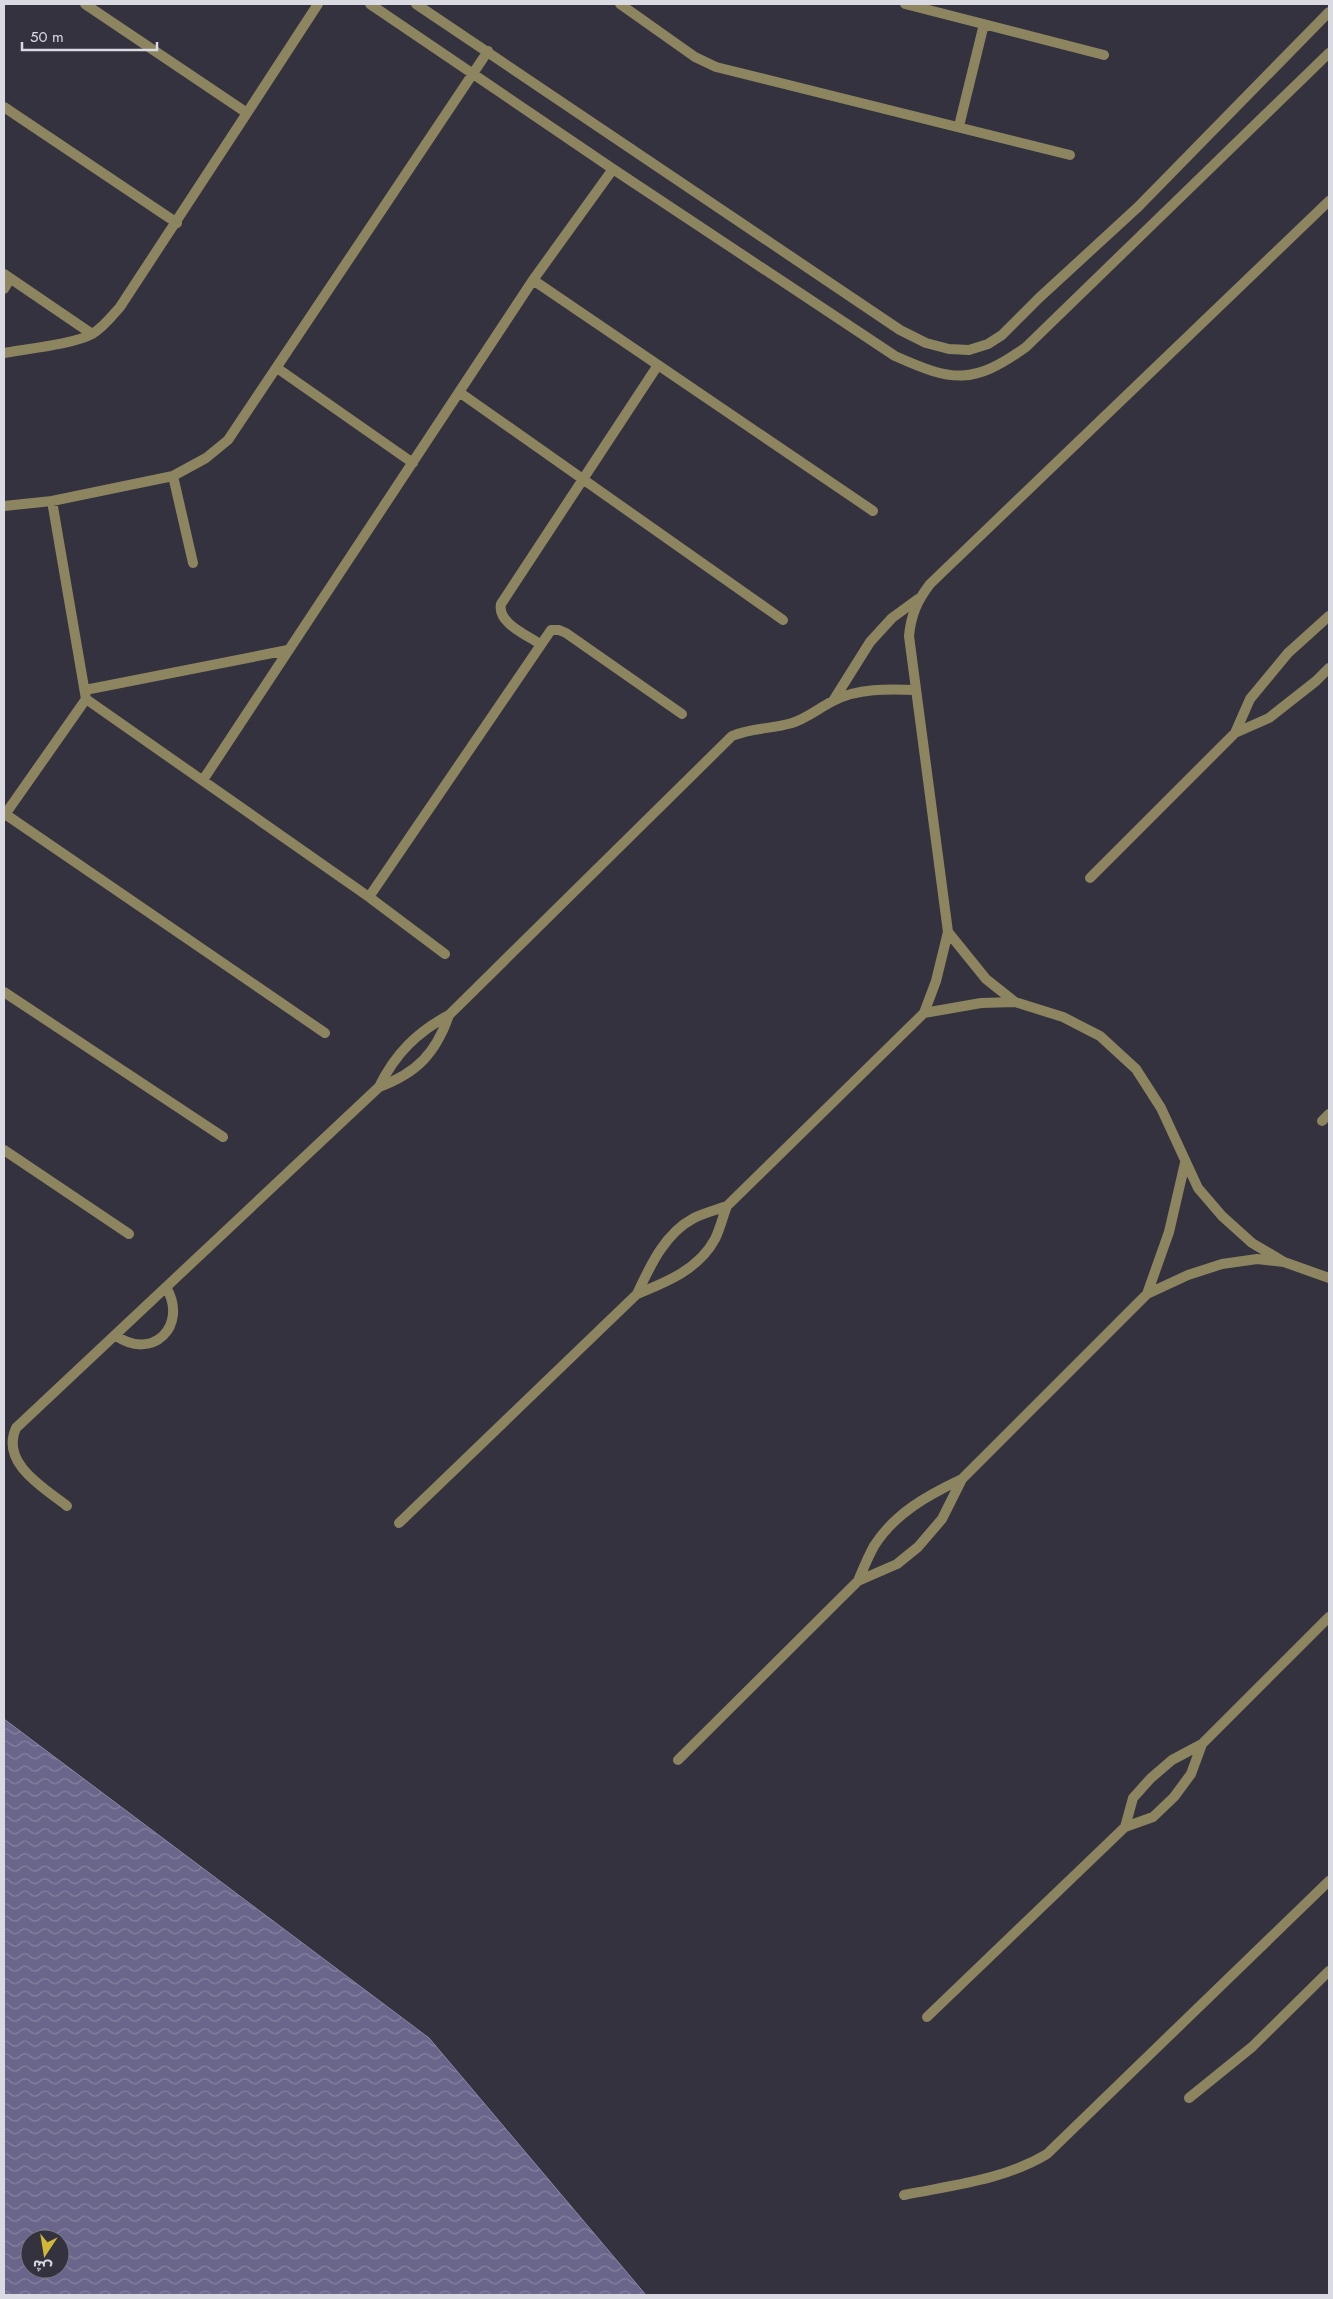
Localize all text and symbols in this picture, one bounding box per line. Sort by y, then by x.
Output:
scale bar [22,20,158,52]
text: 50 m [30,26,64,48]
north arrow [20,2229,70,2279]
text: ش [31,2255,54,2278]

